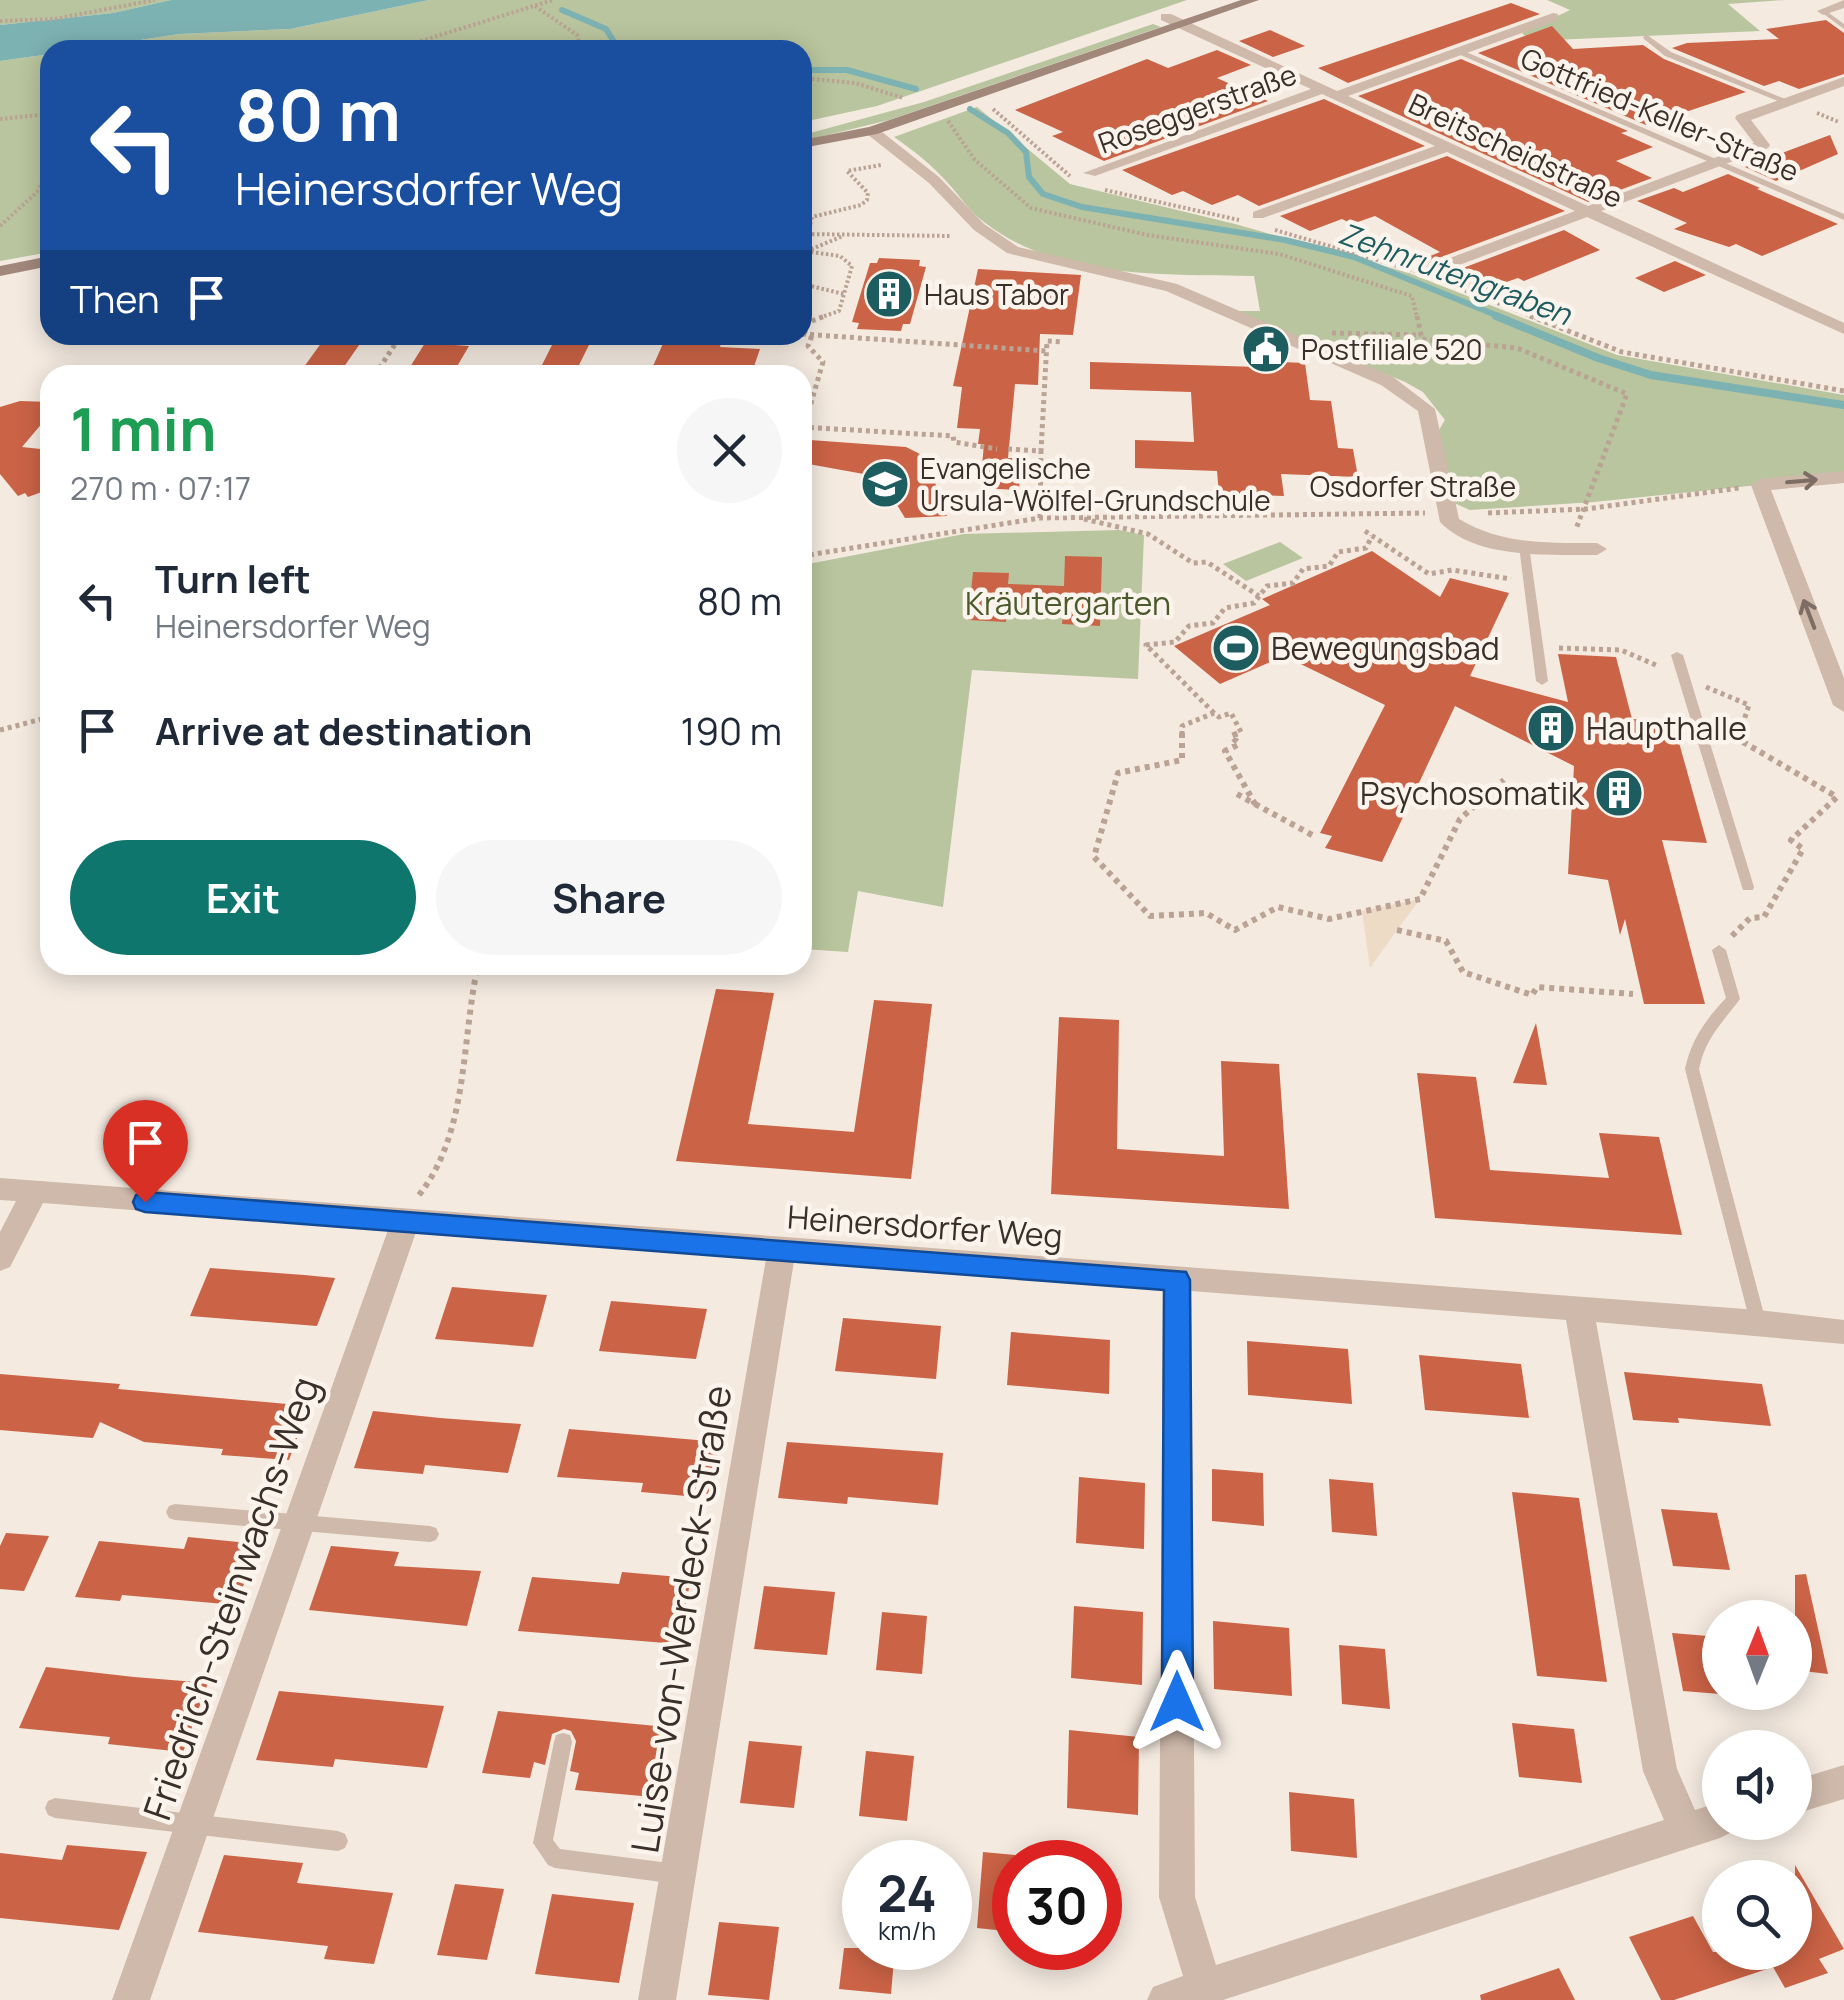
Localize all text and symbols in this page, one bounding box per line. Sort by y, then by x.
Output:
street label: Gottfried-Keller-Straße [1515,38,1805,190]
street label: Roseggerstraße [1093,55,1301,161]
text: 80 m [235,66,401,162]
icon: left [70,80,200,210]
street label: Breitscheidstraße [1403,84,1629,216]
text: Heinersdorfer Weg [235,157,623,219]
water label: Zehnrutengraben [1333,212,1578,334]
building icon: Haus Tabor [863,268,915,320]
icon: arrive [179,270,234,325]
text: Then [70,272,159,324]
place label: Haus Tabor [924,275,1069,313]
public building icon: Postfiliale 520 [1240,323,1292,375]
place label: Postfiliale 520 [1301,330,1483,368]
text: 1 min [70,387,217,469]
button: close [677,398,782,503]
place label: Evangelische Ursula-Wölfel-Grundschule [920,449,1271,519]
school or university icon: Evangelische Ursula-Wölfel-Grundschule [859,458,911,510]
text: 270 m · 07:17 [70,466,251,510]
street label: Osdorfer Straße [1310,467,1516,505]
one-way arrow [1785,472,1817,491]
text: Turn left [155,552,311,604]
icon: left [70,573,125,628]
text: 80 m [697,574,782,626]
park label: Kräutergarten [965,581,1171,625]
one-way arrow [1799,599,1817,630]
text: Heinersdorfer Weg [155,604,431,648]
sports icon: Bewegungsbad [1210,622,1262,674]
place label: Bewegungsbad [1271,626,1500,670]
building icon: Haupthalle [1525,702,1577,754]
icon: arrive [70,703,125,758]
text: Arrive at destination [155,704,532,756]
text: 190 m [681,704,782,756]
place label: Haupthalle [1586,706,1747,750]
building icon: Psychosomatik [1593,767,1645,819]
place label: Psychosomatik [1360,771,1585,815]
button: Exit [70,840,416,955]
button: Share [436,840,782,955]
pin [103,1100,188,1203]
icon: arrive [118,1115,173,1170]
street label: Heinersdorfer Weg [786,1194,1064,1258]
street label: Friedrich-Steinwachs-Weg [130,1370,330,1826]
street label: Luise-von-Werdeck-Straße [617,1381,743,1857]
north arrow [1702,1600,1812,1710]
map controls [1702,1600,1812,1970]
position arrow [1125,1650,1229,1754]
button: sound [1702,1730,1812,1840]
speed limit sign: 30 [992,1840,1122,1970]
text: 24 [877,1859,937,1927]
button: search [1702,1860,1812,1970]
text: km/h [878,1913,936,1948]

